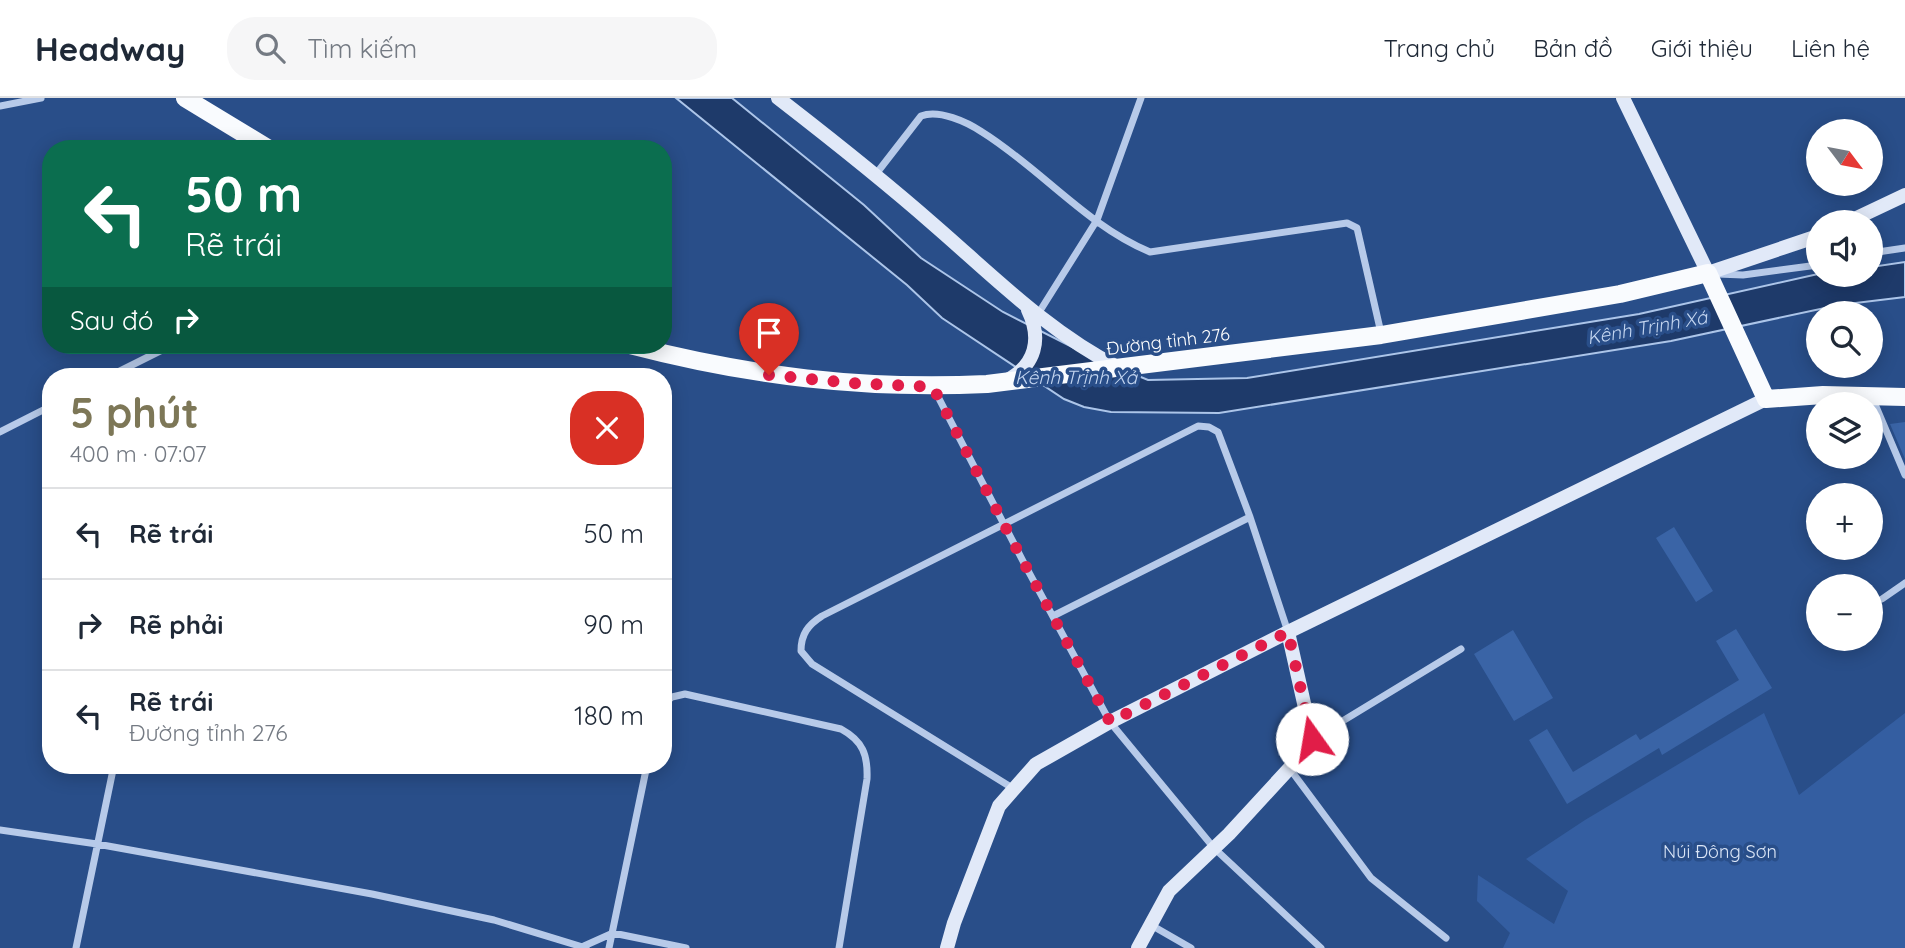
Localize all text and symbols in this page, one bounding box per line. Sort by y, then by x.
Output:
search box [227,17,717,80]
text: Headway [35,28,185,69]
icon: search [251,29,289,67]
text: Tìm kiếm [307,32,417,65]
text: Trang chủ [1383,33,1495,63]
text: Bản đồ [1533,33,1613,63]
text: Giới thiệu [1651,33,1753,63]
text: Liên hệ [1791,33,1870,63]
north arrow [1806,119,1883,196]
map controls [1806,119,1883,651]
text: 50 m [185,163,302,224]
icon: left [70,168,161,259]
button: sound [1806,210,1883,287]
text: Rẽ trái [185,224,282,264]
icon: right [167,301,205,339]
button: search [1806,301,1883,378]
pin [739,303,799,375]
text: Sau đó [70,304,153,337]
water label: Kênh Trịnh Xá [1585,304,1711,349]
icon: arrive [750,314,788,352]
street label: Đường tỉnh 276 [1105,322,1231,360]
water label: Kênh Trịnh Xá [1015,365,1138,389]
text: 5 phút [70,386,199,439]
button: close [570,391,644,465]
button: layers [1806,392,1883,469]
text: 400 m · 07:07 [70,439,207,468]
button: + [1806,483,1883,560]
icon: left [70,515,108,553]
text: Rẽ trái [129,517,213,550]
text: 50 m [584,517,644,550]
button: − [1806,574,1883,651]
icon: right [70,606,108,644]
text: Rẽ phải [129,608,223,641]
text: 90 m [583,608,644,641]
text: Rẽ trái [129,685,213,718]
icon: left [70,697,108,735]
text: 180 m [574,699,644,732]
position arrow [1275,702,1349,776]
text: Đường tỉnh 276 [129,718,288,747]
park label: Núi Đông Sơn [1663,840,1777,863]

